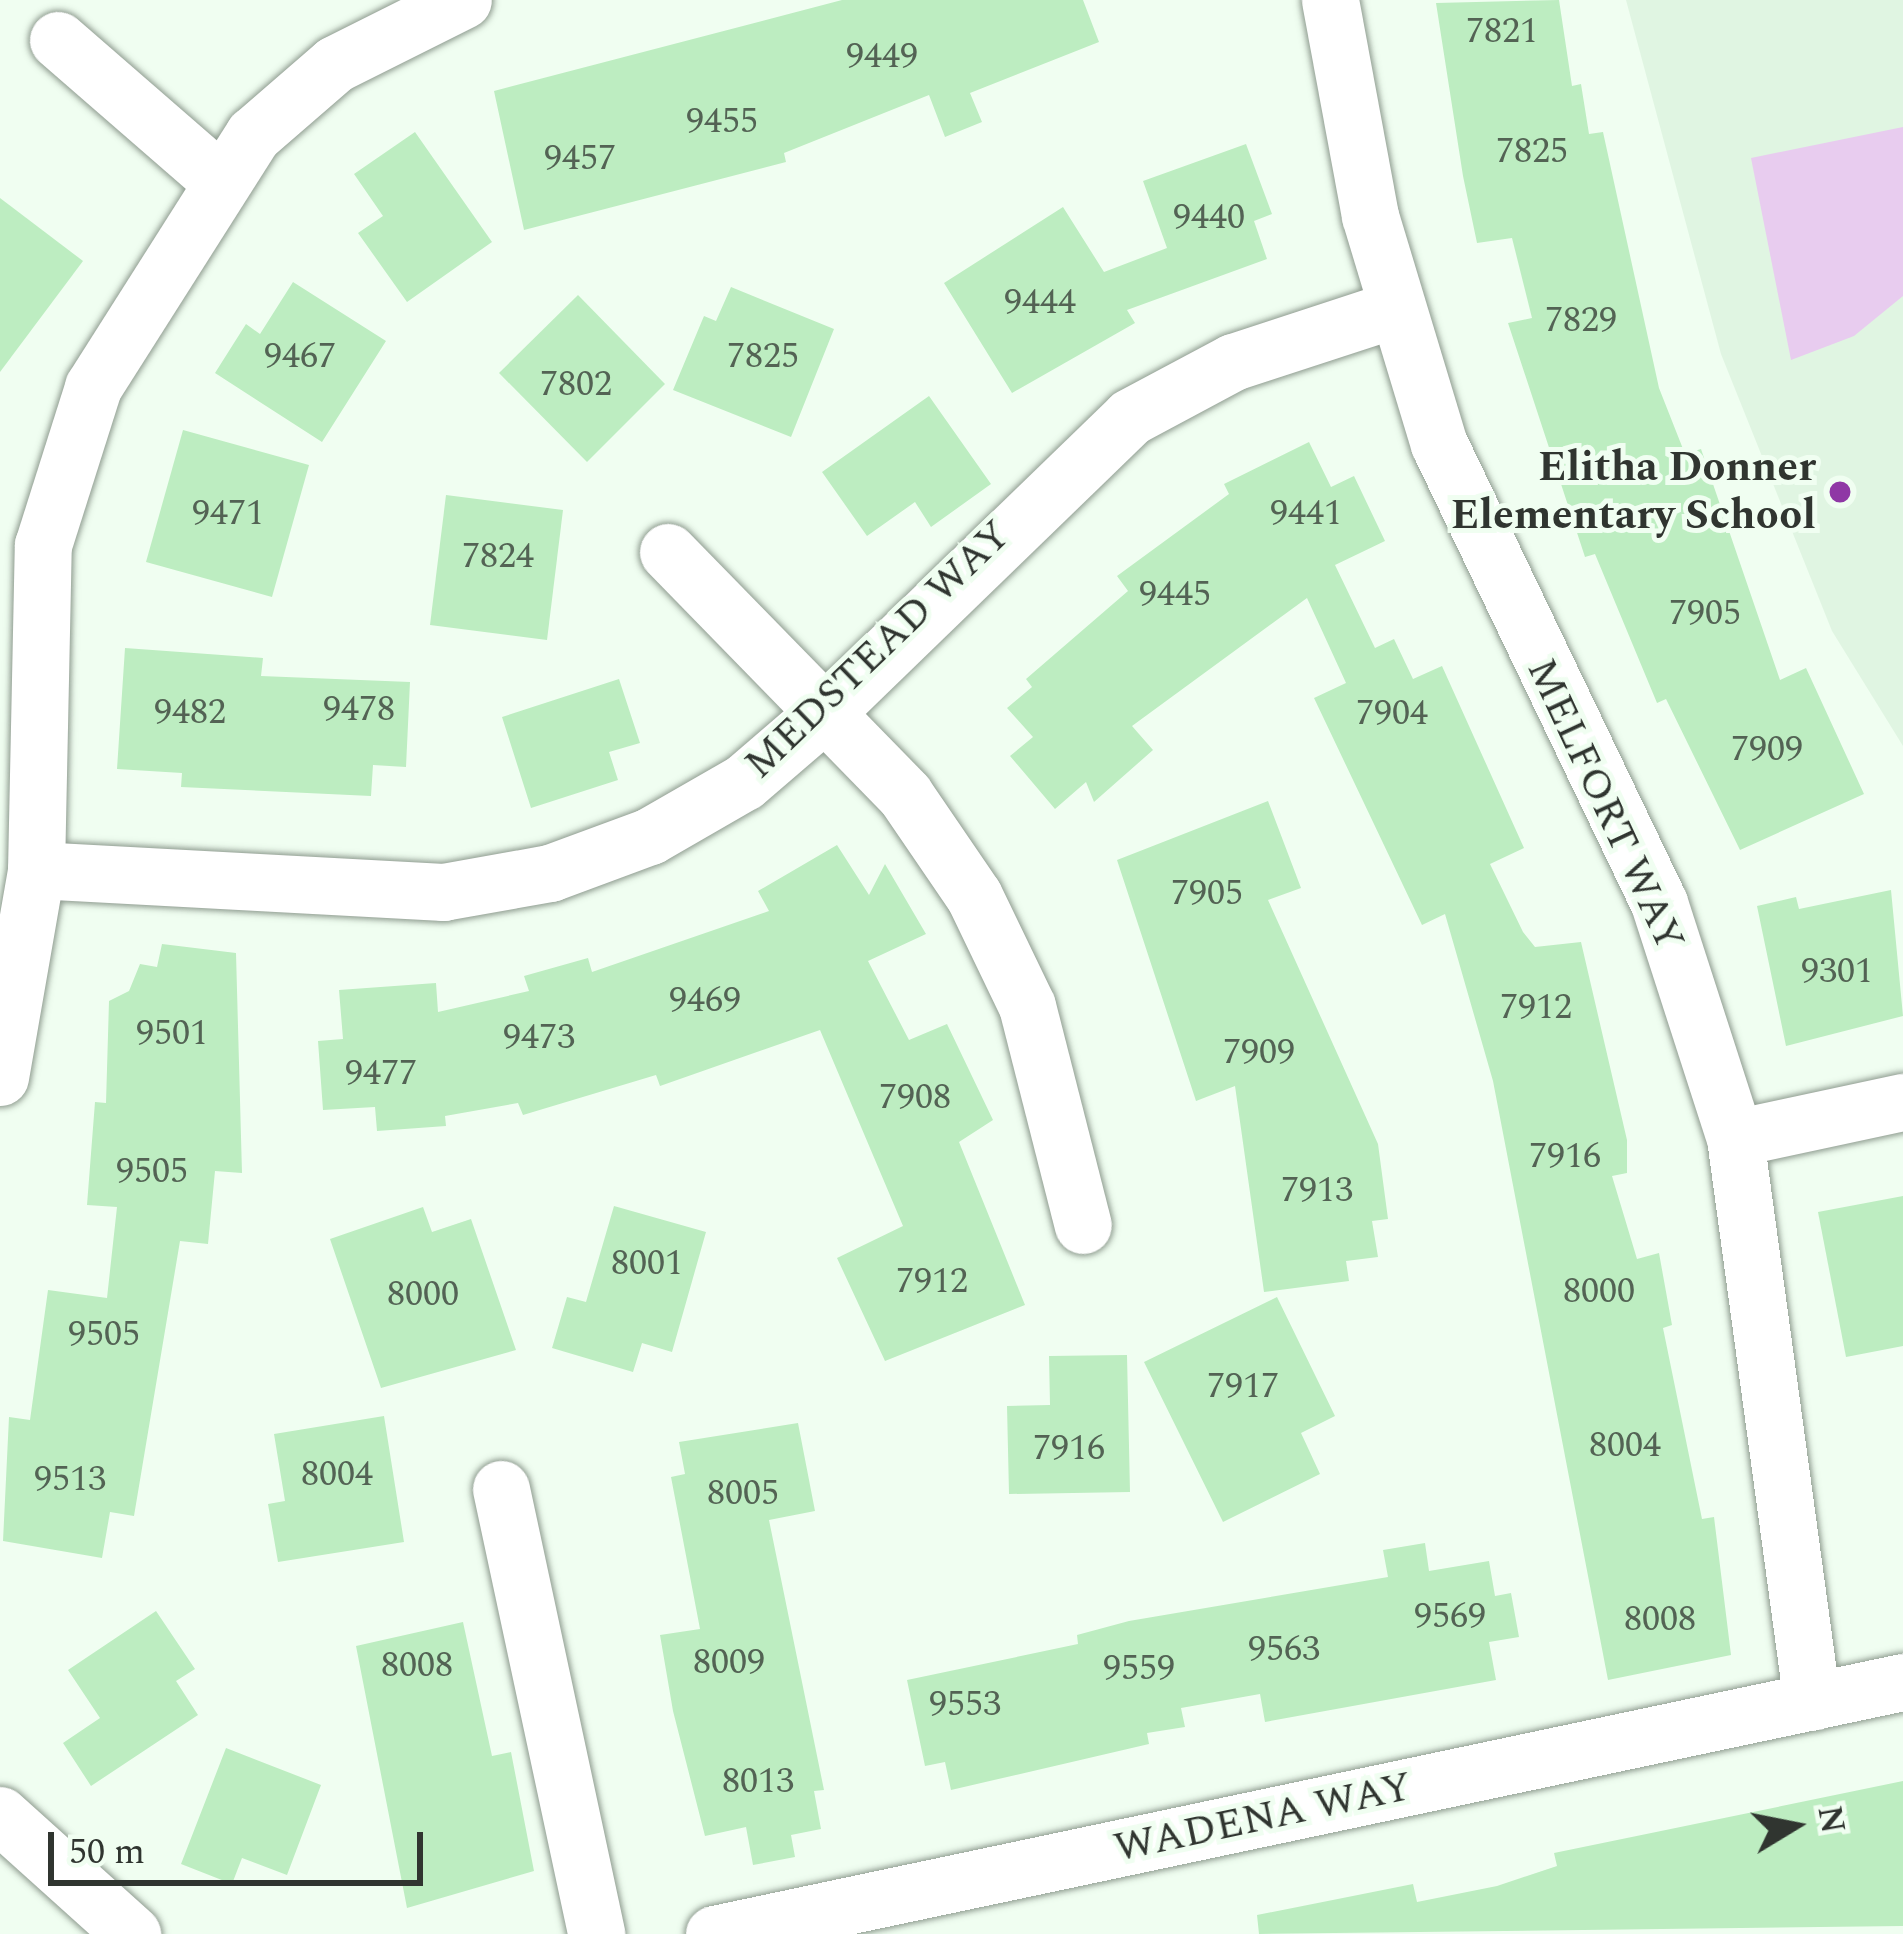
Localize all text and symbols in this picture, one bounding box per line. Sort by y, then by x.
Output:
house number: 7821 [1466,10,1538,54]
house number: 9449 [846,35,918,79]
house number: 9455 [686,100,758,144]
house number: 7825 [1496,130,1568,174]
house number: 9457 [544,137,616,181]
house number: 9440 [1173,196,1245,240]
house number: 9444 [1004,281,1076,325]
house number: 7829 [1545,299,1617,343]
house number: 9467 [264,335,336,379]
house number: 7825 [727,335,799,379]
house number: 7802 [540,363,612,407]
place label: Elitha Donner Elementary School [1451,443,1816,542]
marker: Elitha Donner Elementary School [1827,479,1853,505]
house number: 9471 [192,492,264,536]
house number: 9441 [1270,492,1342,536]
street label: MEDSTEAD WAY [734,510,1022,790]
house number: 7824 [462,535,534,579]
house number: 9445 [1139,573,1211,617]
house number: 7905 [1669,592,1741,636]
street label: MELFORT WAY [1515,651,1695,959]
house number: 9478 [323,688,395,732]
house number: 9482 [154,691,226,735]
house number: 7904 [1356,692,1428,736]
house number: 7909 [1731,728,1803,772]
house number: 7905 [1171,872,1243,916]
house number: 9301 [1801,950,1873,994]
house number: 9469 [669,979,741,1023]
house number: 7912 [1500,986,1572,1030]
house number: 9501 [136,1012,208,1056]
house number: 9473 [503,1016,575,1060]
house number: 7909 [1223,1031,1295,1075]
house number: 9477 [345,1052,417,1096]
house number: 7908 [879,1076,951,1120]
house number: 7916 [1529,1135,1601,1179]
house number: 9505 [116,1150,188,1194]
house number: 7913 [1281,1169,1353,1213]
house number: 8001 [611,1242,683,1286]
house number: 7912 [896,1260,968,1304]
house number: 8000 [1563,1270,1635,1314]
house number: 8000 [387,1273,459,1317]
house number: 9505 [68,1313,140,1357]
house number: 7917 [1207,1365,1279,1409]
house number: 8004 [1589,1424,1661,1468]
house number: 7916 [1033,1427,1105,1471]
house number: 8004 [301,1453,373,1497]
house number: 9513 [34,1458,106,1502]
house number: 8005 [707,1472,779,1516]
house number: 9569 [1414,1595,1486,1639]
house number: 8008 [1624,1598,1696,1642]
house number: 9563 [1248,1628,1320,1672]
house number: 8009 [693,1641,765,1685]
house number: 8008 [381,1644,453,1688]
house number: 9559 [1103,1647,1175,1691]
house number: 9553 [929,1683,1001,1727]
house number: 8013 [722,1760,794,1804]
street label: WADENA WAY [1110,1762,1416,1874]
north arrow [1735,1766,1855,1886]
text: N [1803,1802,1857,1837]
scale bar [54,1808,429,1882]
text: 50 m [69,1825,145,1880]

